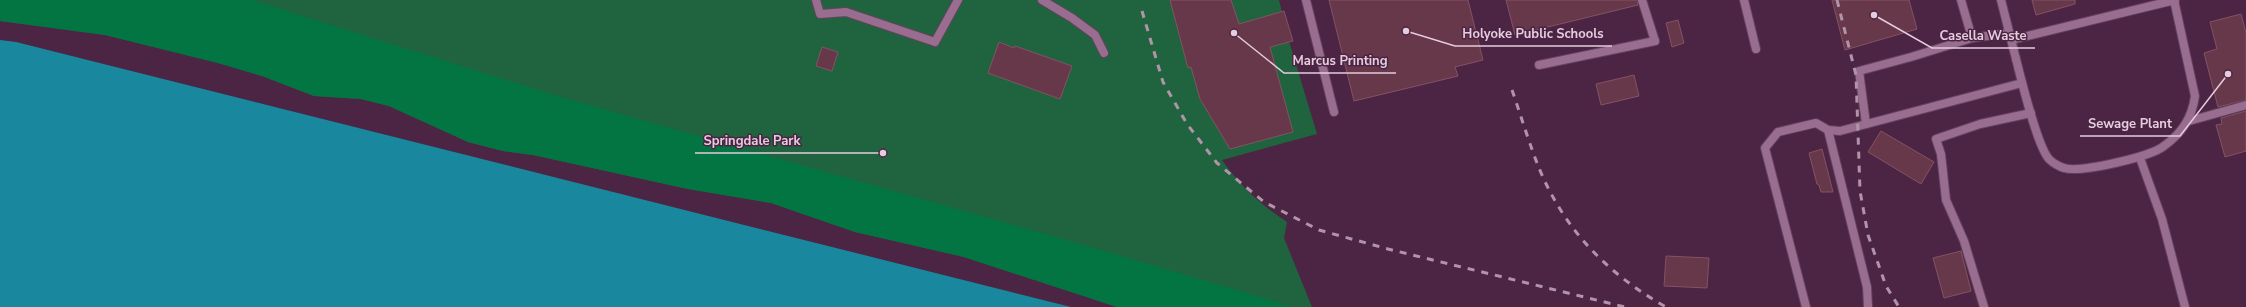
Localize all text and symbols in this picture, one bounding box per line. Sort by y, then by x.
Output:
callout: Holyoke Public Schools [1455,21,1612,46]
callout: Casella Waste [1932,23,2035,48]
text: Holyoke Public Schools [1462,25,1604,43]
text: Casella Waste [1939,27,2027,45]
callout: Marcus Printing [1284,48,1396,73]
text: Marcus Printing [1292,52,1388,70]
callout: Sewage Plant [2080,111,2180,136]
text: Sewage Plant [2088,115,2173,133]
callout: Springdale Park [695,128,808,153]
text: Springdale Park [704,132,801,150]

